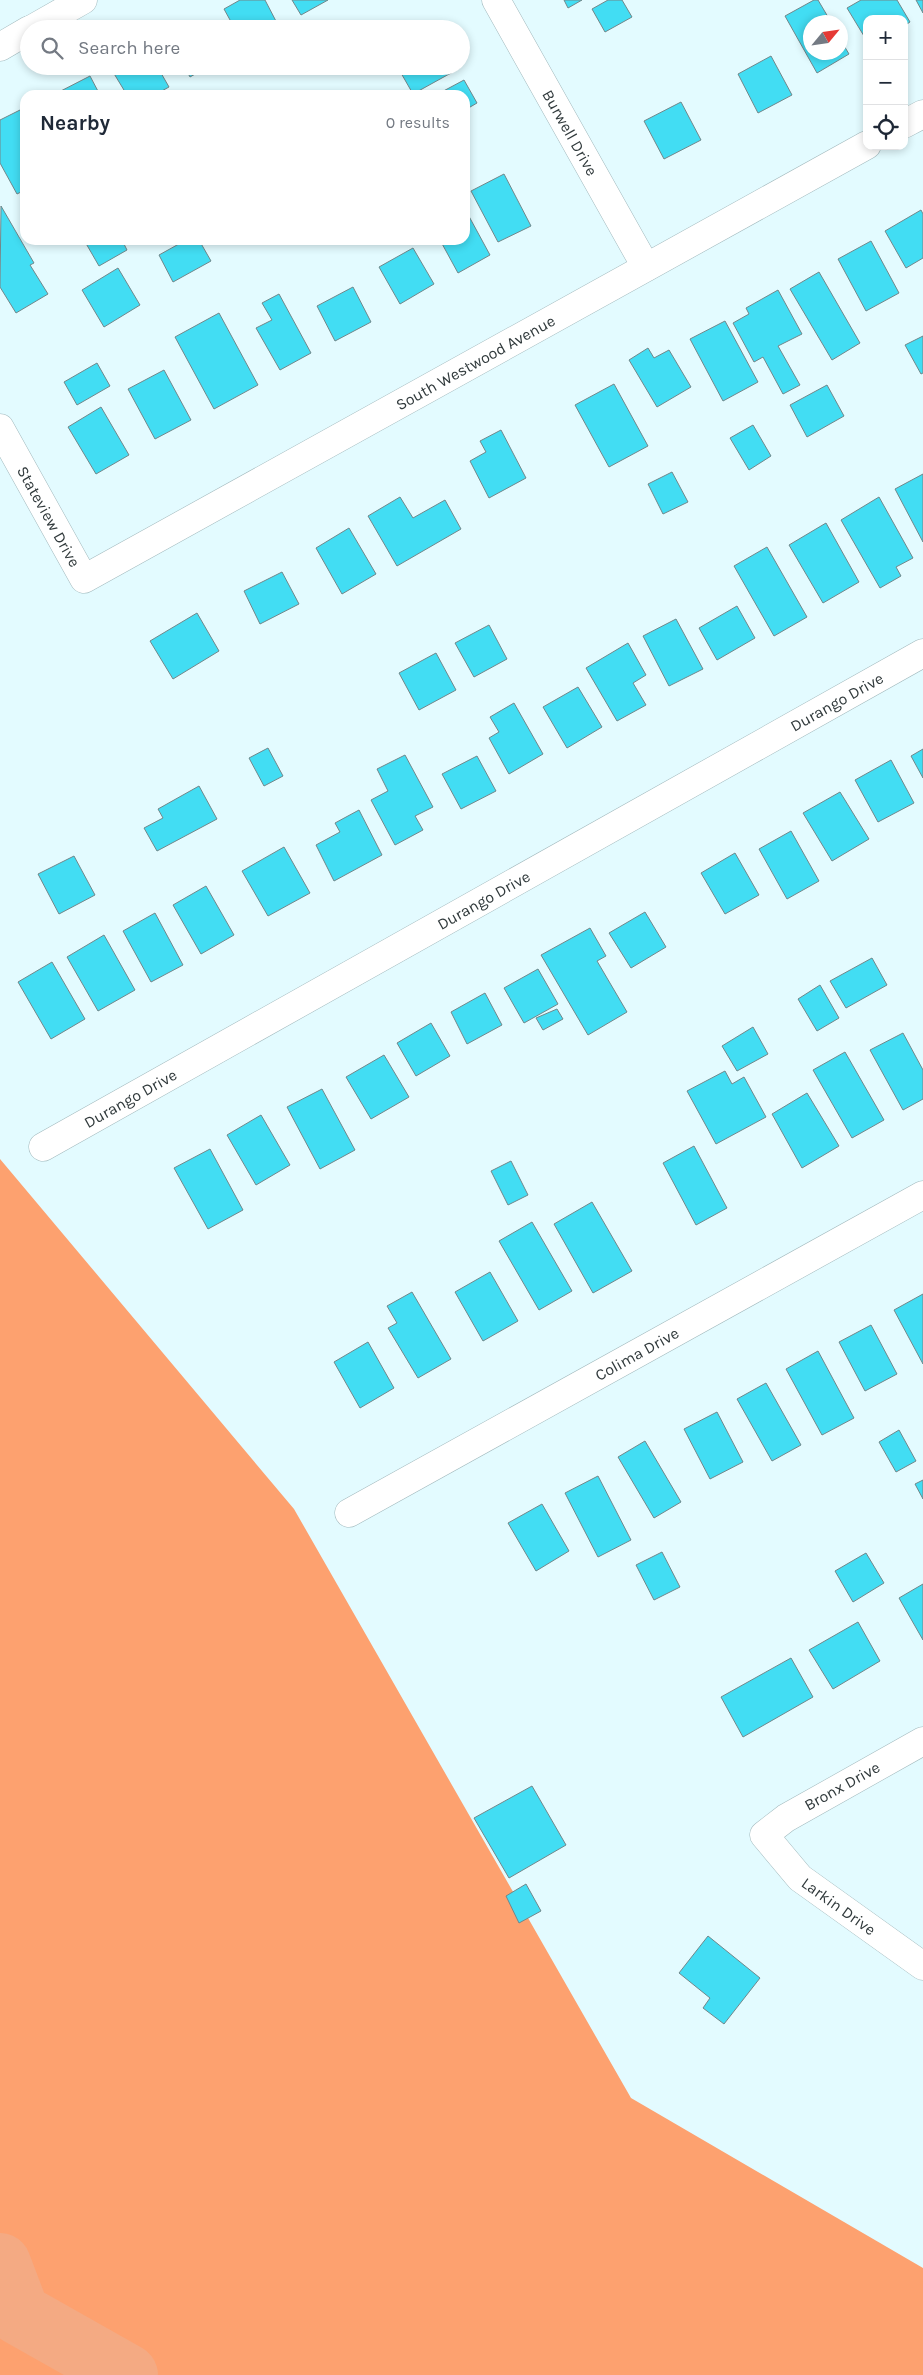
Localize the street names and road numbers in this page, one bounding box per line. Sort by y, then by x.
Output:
street label: Burwell Drive [539,86,602,179]
street label: South Westwood Avenue [392,310,558,414]
street label: Stateview Drive [13,462,85,570]
street label: Durango Drive [787,668,886,735]
street label: Durango Drive [434,866,533,933]
street label: Durango Drive [80,1064,180,1132]
street label: Colima Drive [592,1323,682,1384]
street label: Bronx Drive [801,1757,883,1815]
street label: Larkin Drive [798,1873,880,1939]

